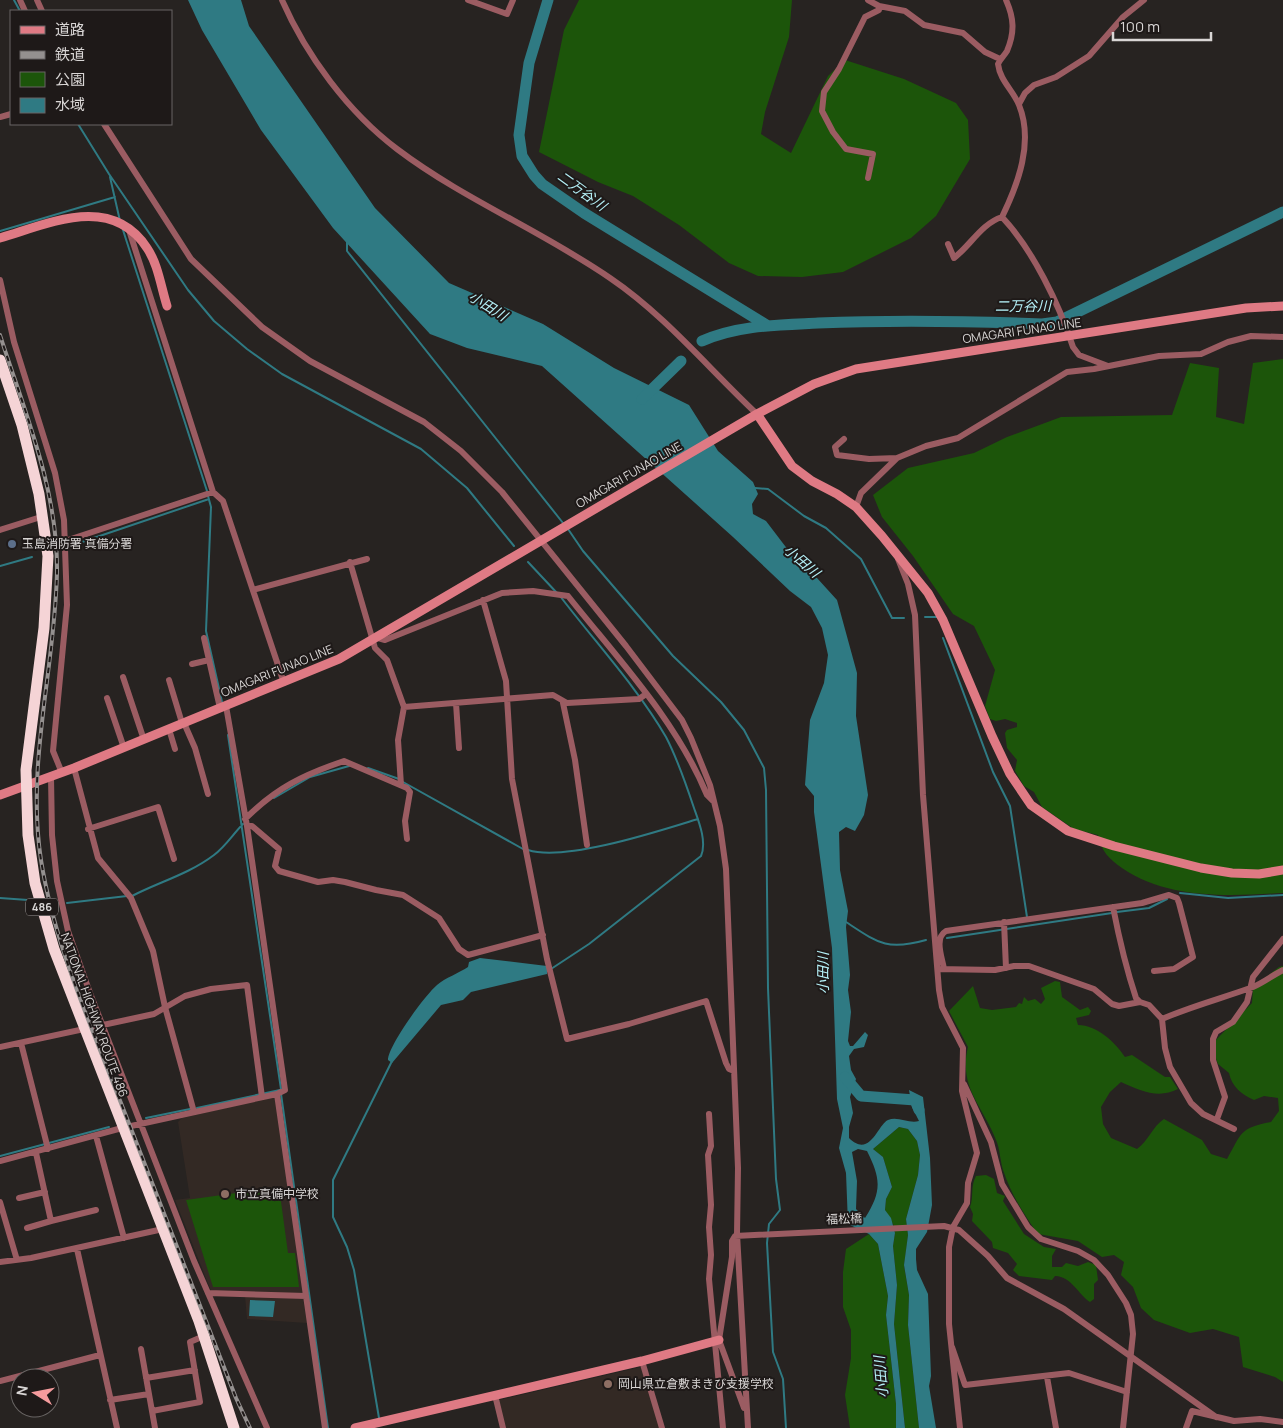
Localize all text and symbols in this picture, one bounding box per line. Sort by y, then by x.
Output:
legend [10,10,172,125]
scale bar [1113,10,1210,42]
text: 100 m [1120,16,1160,37]
text: 道路 [55,19,85,40]
text: 鉄道 [55,44,85,65]
text: 公園 [55,69,85,90]
text: 水域 [55,94,85,115]
water label: 二万谷川 [554,166,612,216]
water label: 小田川 [465,286,513,326]
water label: 二万谷川 [995,296,1053,315]
street label: OMAGARI FUNAO LINE [961,314,1083,347]
street label: OMAGARI FUNAO LINE [573,437,685,512]
place label: 玉島消防署 真備分署 [22,535,132,552]
marker: 玉島消防署 真備分署 [6,538,18,550]
water label: 小田川 [780,540,826,583]
street label: OMAGARI FUNAO LINE [218,640,336,701]
road number: 486 [26,899,58,916]
street label: NATIONAL HIGHWAY ROUTE 486 [57,930,132,1099]
water label: 小田川 [813,950,832,994]
place label: 市立真備中学校 [235,1185,319,1202]
marker: 市立真備中学校 [219,1188,231,1200]
street label: 福松橋 [826,1209,862,1228]
water label: 小田川 [869,1353,892,1399]
north arrow [10,1368,60,1418]
place label: 岡山県立倉敷まきび支援学校 [618,1375,774,1392]
marker: 岡山県立倉敷まきび支援学校 [602,1378,614,1390]
text: N [11,1384,32,1397]

